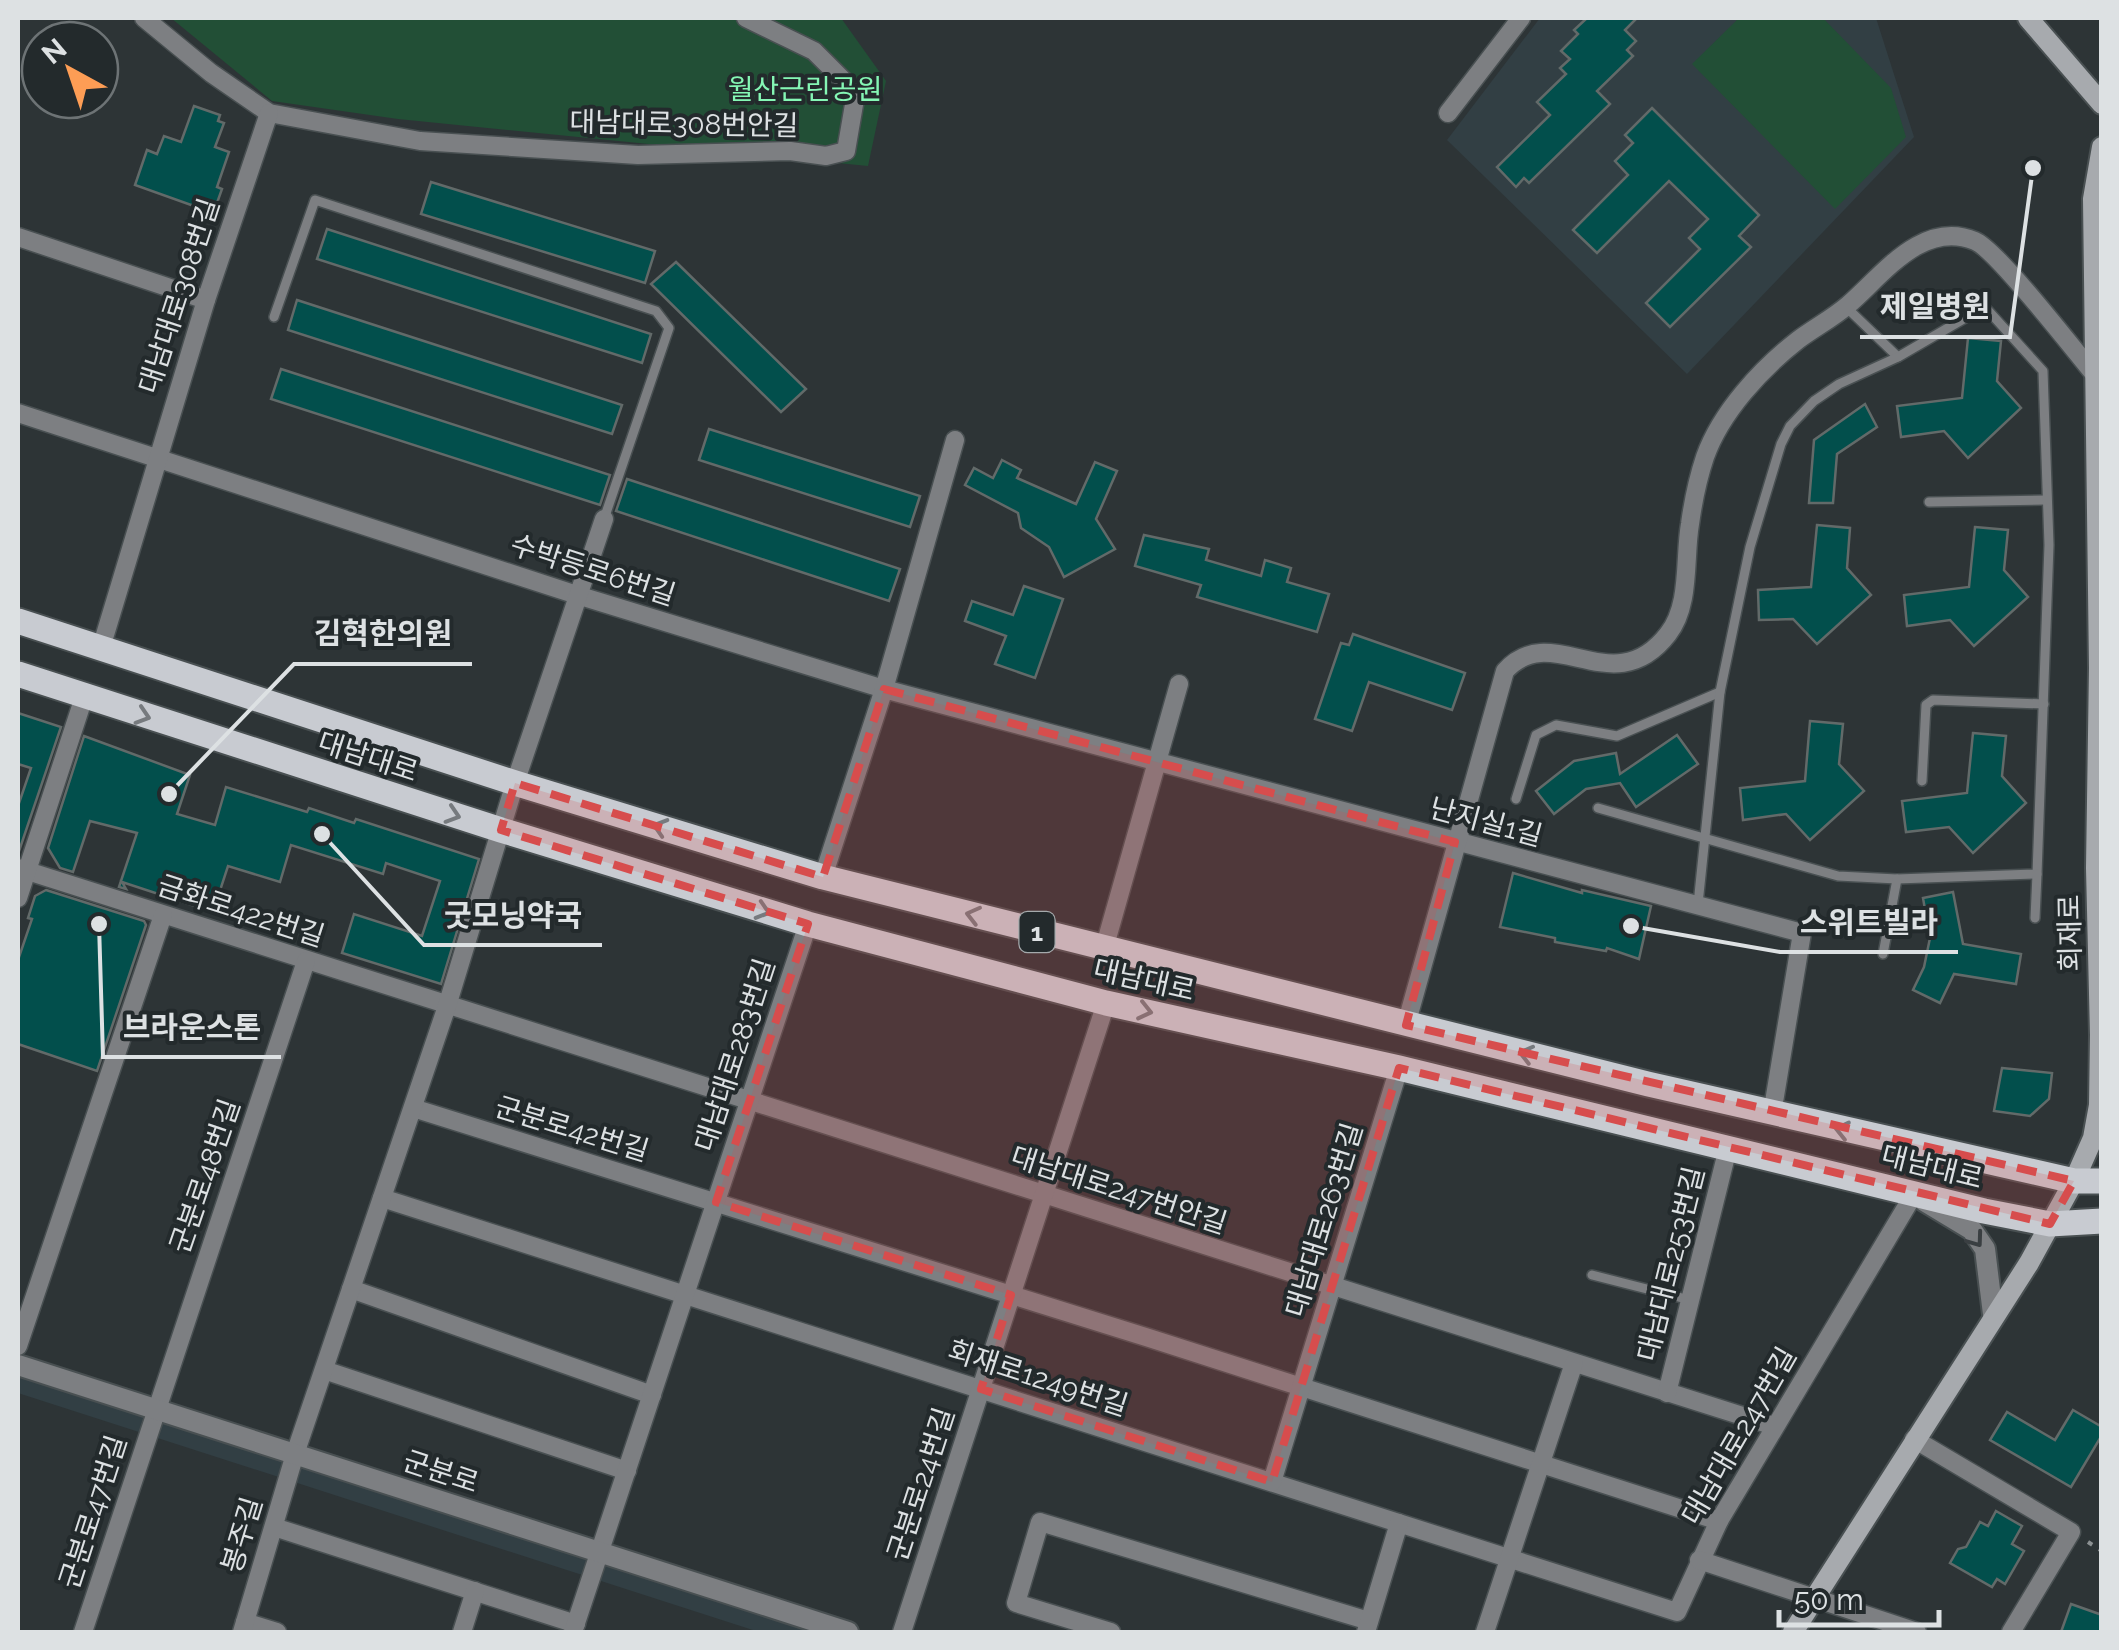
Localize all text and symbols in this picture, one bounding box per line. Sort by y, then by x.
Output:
north arrow [20,20,120,120]
text: N [35,32,73,71]
park label: 월산근린공원 [728,73,882,106]
street label: 대남대로308번안길 [569,106,799,142]
street label: 대남대로308번길 [132,194,226,398]
callout: 제일병원 [1860,277,2010,337]
text: 제일병원 [1880,289,1990,324]
street label: 수박등로6번길 [506,528,680,612]
callout: 김혁한의원 [294,604,472,664]
text: 김혁한의원 [314,616,452,651]
one-way arrow [134,704,151,725]
street label: 대남대로 [314,725,422,789]
street label: 난지실1길 [1426,791,1546,853]
one-way arrow [444,803,461,824]
one-way arrow [653,818,670,839]
street label: 금화로422번길 [154,869,328,953]
callout: 굿모닝약국 [424,885,602,945]
callout: 스위트빌라 [1780,892,1958,952]
street label: 회재로 [2053,894,2087,972]
text: 굿모닝약국 [444,898,582,933]
one-way arrow [754,899,771,920]
text: 스위트빌라 [1800,905,1938,940]
one-way arrow [965,906,982,927]
road number: 1 [1020,912,1054,952]
street label: 대남대로 [1090,952,1198,1008]
street label: 대남대로283번길 [688,954,782,1156]
callout: 브라운스톤 [103,997,281,1057]
one-way arrow [1136,1000,1153,1021]
text: 브라운스톤 [123,1010,261,1045]
one-way arrow [1518,1045,1535,1066]
street label: 군분로42번길 [491,1090,653,1168]
street label: 군분로48번길 [163,1095,247,1257]
street label: 대남대로263번길 [1279,1119,1369,1321]
one-way arrow [1834,1121,1851,1142]
street label: 대남대로 [1878,1139,1986,1195]
street label: 대남대로247번안길 [1007,1140,1231,1240]
street label: 대남대로253번길 [1631,1163,1711,1365]
one-way arrow [1964,1229,1982,1247]
street label: 회재로1249번길 [944,1333,1132,1423]
street label: 대남대로247번길 [1675,1341,1803,1531]
street label: 군분로24번길 [881,1403,961,1565]
street label: 군분로47번길 [53,1431,133,1593]
street label: 군분로 [399,1444,483,1500]
street label: 봉주길 [215,1493,269,1577]
scale bar [1779,1565,1939,1627]
text: 50 m [1794,1582,1864,1617]

